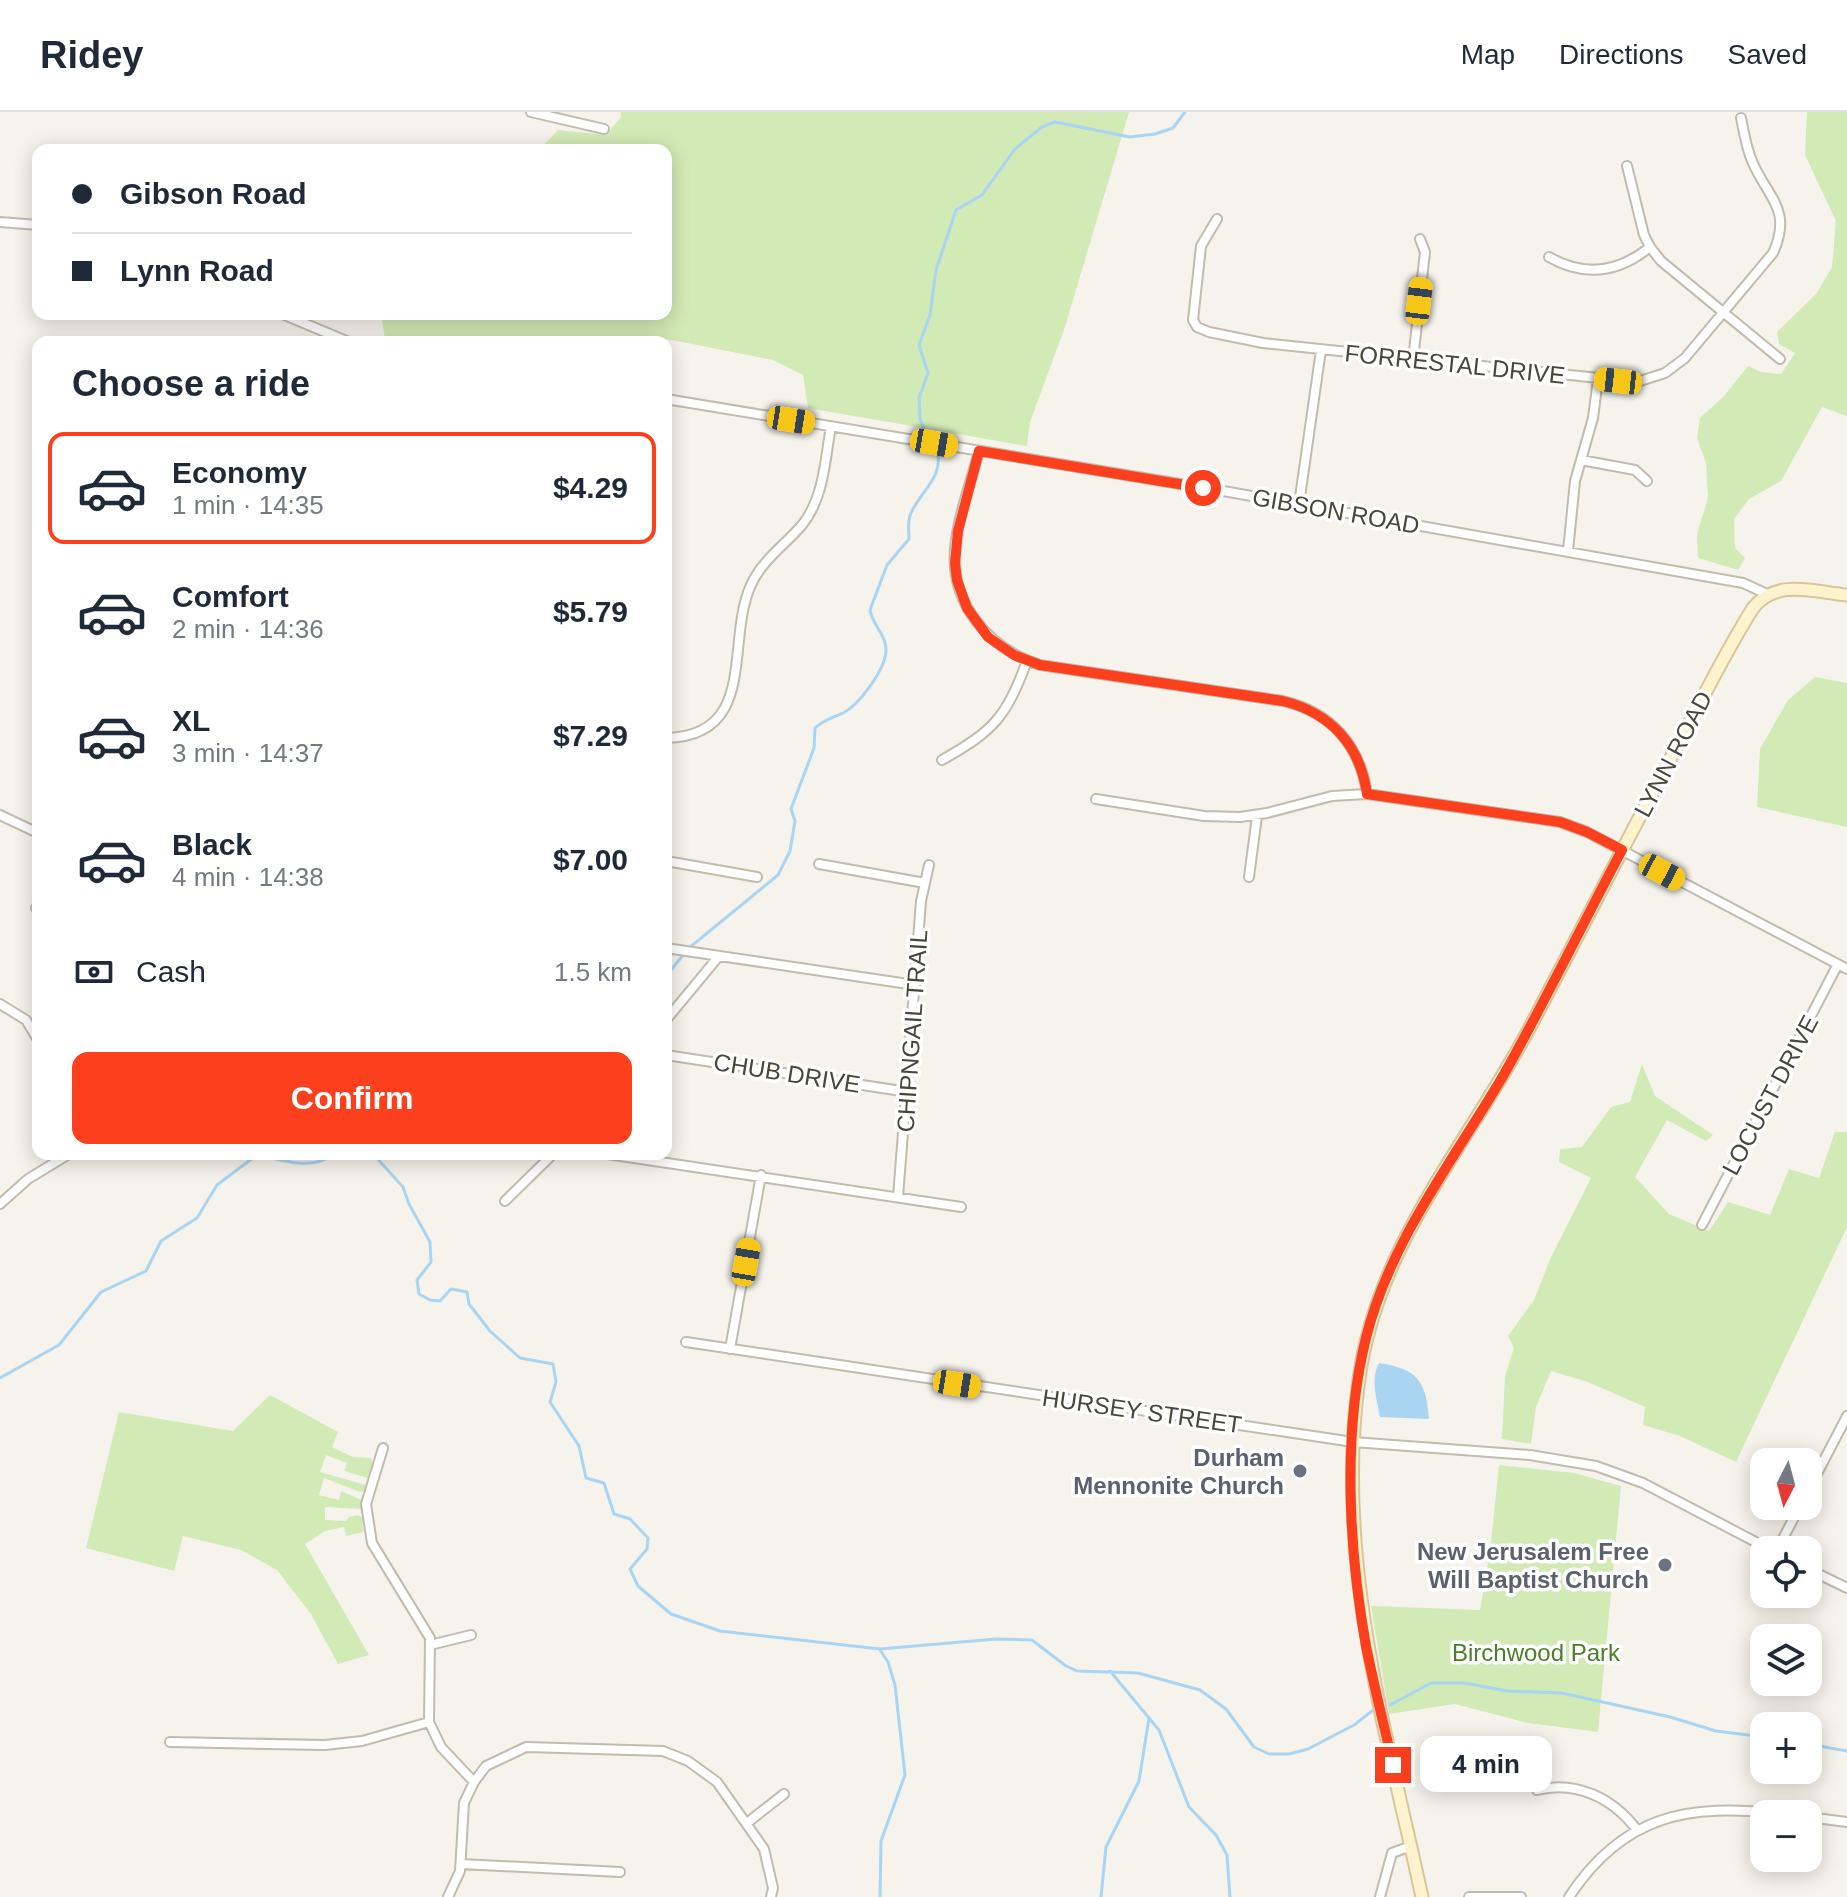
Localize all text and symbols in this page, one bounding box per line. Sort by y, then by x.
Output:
text: Ridey [40,34,143,76]
text: Map [1461,39,1515,70]
text: Directions [1559,39,1684,70]
text: Saved [1728,39,1807,70]
text: Gibson Road [120,177,307,210]
text: Lynn Road [120,254,274,287]
car [1404,276,1434,326]
street label: FORRESTAL DRIVE [1344,339,1566,389]
text: Choose a ride [72,363,310,404]
car [1593,367,1643,395]
car [765,404,817,436]
car [908,427,960,459]
icon: car [76,452,148,524]
text: Economy [172,456,307,489]
route start [1185,470,1221,506]
text: $4.29 [553,471,628,504]
street label: GIBSON ROAD [1250,483,1422,539]
text: 1 min · 14:35 [172,490,324,520]
icon: car [76,576,148,648]
text: Comfort [172,580,289,613]
text: $5.79 [553,595,628,628]
text: 2 min · 14:36 [172,614,324,644]
street label: LYNN ROAD [1629,687,1717,821]
icon: car [76,700,148,772]
text: XL [172,704,210,737]
text: $7.29 [553,719,628,752]
text: 3 min · 14:37 [172,738,324,768]
icon: car [76,824,148,896]
text: Black [172,828,252,861]
text: $7.00 [553,843,628,876]
car [1635,850,1689,894]
text: 4 min · 14:38 [172,862,324,892]
street label: CHIPNGAIL TRAIL [891,929,933,1133]
icon: cash [72,950,116,994]
text: Cash [136,955,206,988]
text: 1.5 km [554,957,632,987]
street label: LOCUST DRIVE [1717,1011,1823,1179]
street label: CHUB DRIVE [712,1048,862,1098]
button: Confirm [72,1052,632,1144]
car [730,1236,762,1288]
car [931,1368,983,1400]
street label: HURSEY STREET [1041,1384,1244,1438]
place label: Durham Mennonite Church [1073,1444,1284,1499]
north arrow [1750,1448,1822,1520]
map controls [1750,1448,1822,1872]
marker: Durham Mennonite Church [1291,1462,1309,1480]
button: locate [1750,1536,1822,1608]
place label: New Jerusalem Free Will Baptist Church [1417,1538,1649,1593]
marker: New Jerusalem Free Will Baptist Church [1656,1556,1674,1574]
button: layers [1750,1624,1822,1696]
park label: Birchwood Park [1452,1639,1621,1666]
button: + [1750,1712,1822,1784]
callout: 4 min [1421,1737,1553,1793]
route end [1375,1747,1411,1783]
text: 4 min [1452,1749,1520,1779]
button: − [1750,1800,1822,1872]

